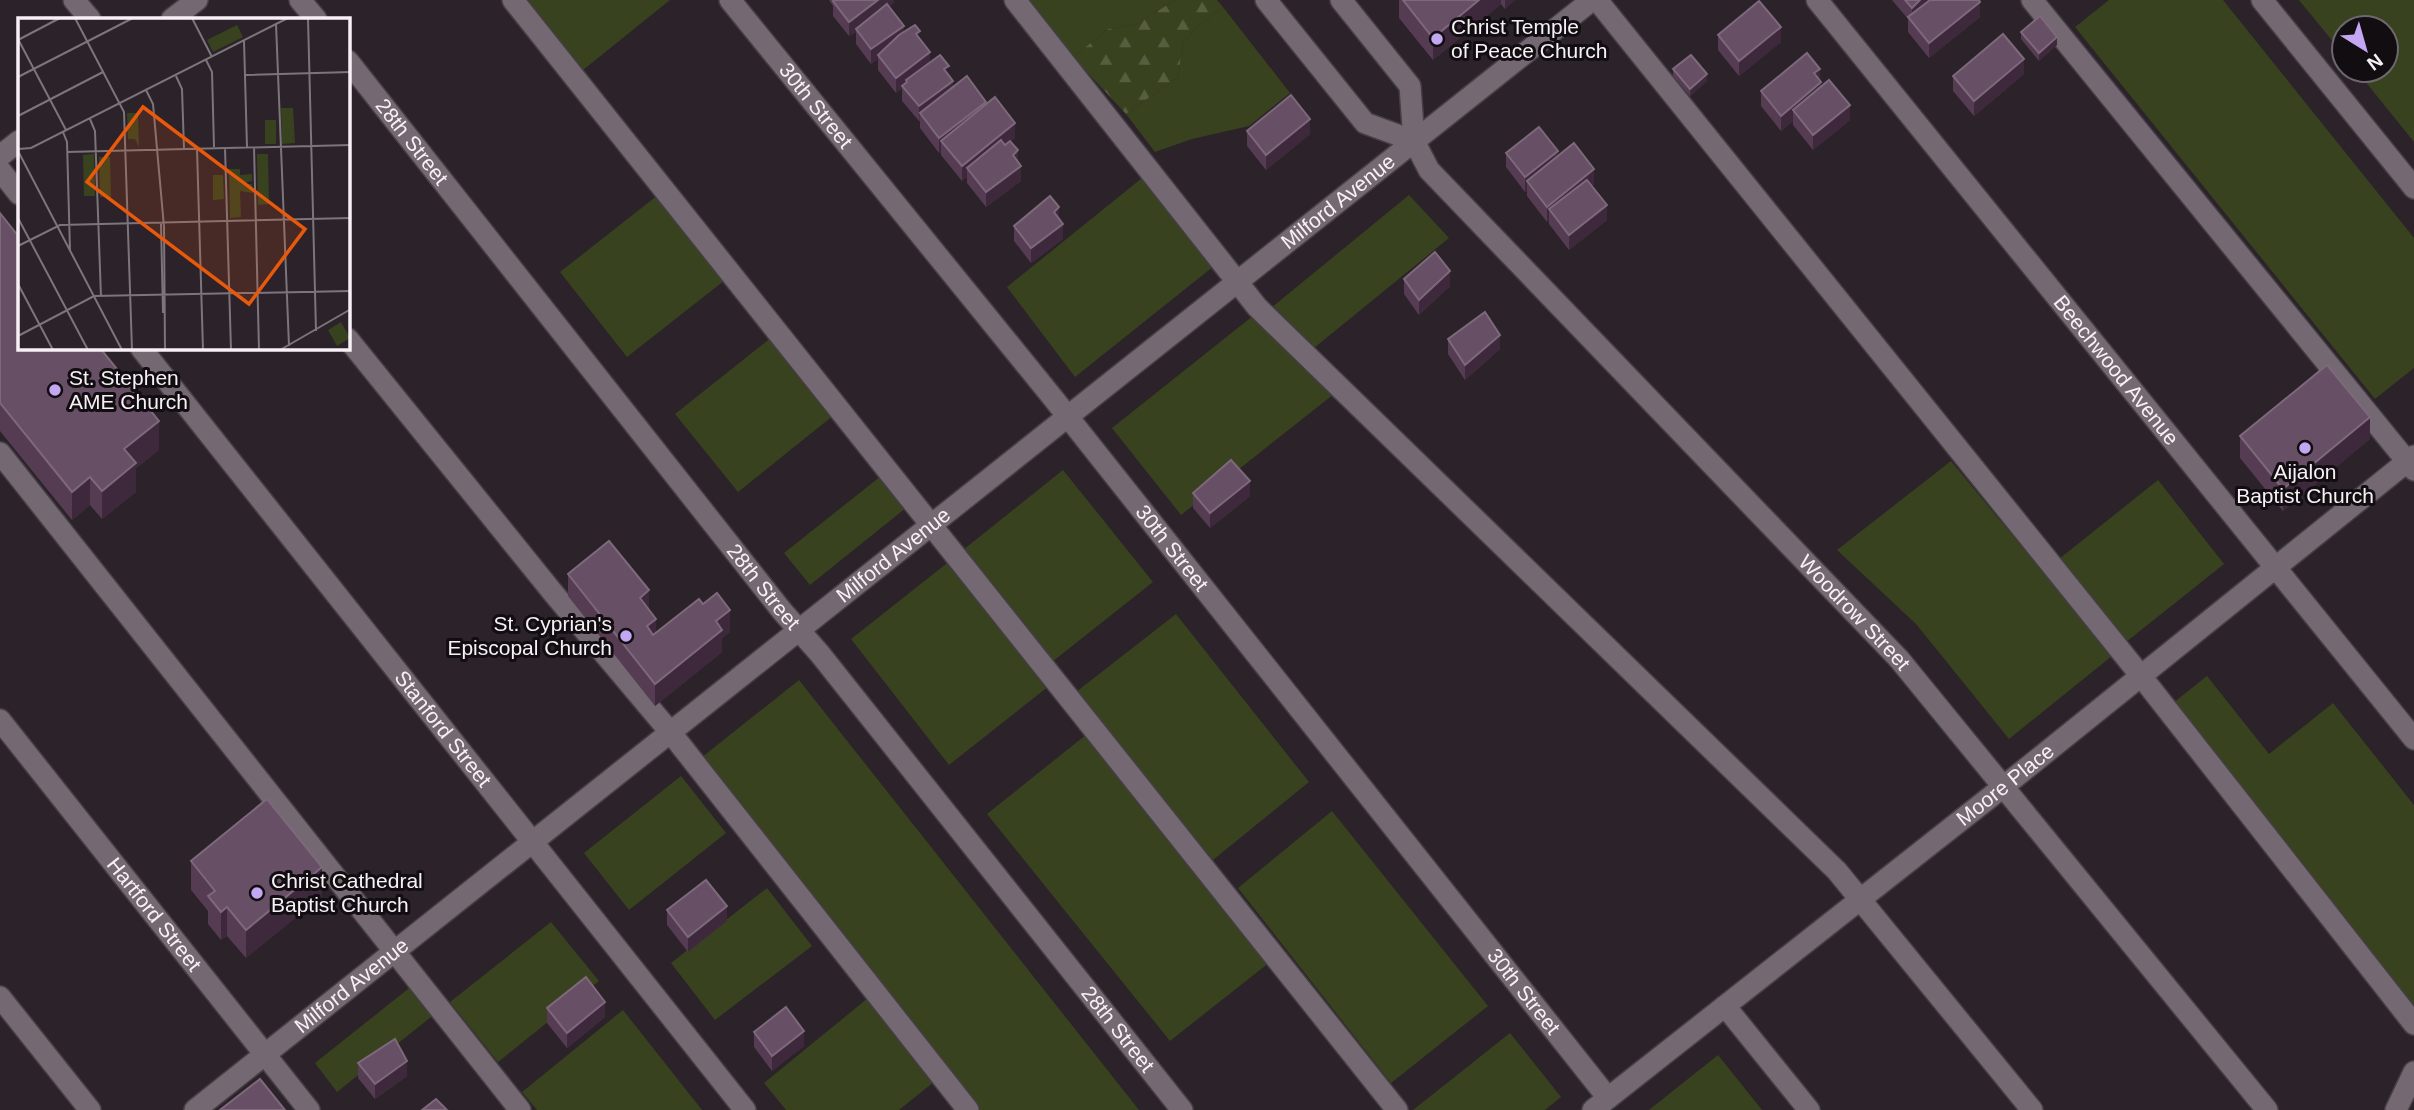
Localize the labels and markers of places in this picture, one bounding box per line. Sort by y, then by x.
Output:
place label: Christ Temple of Peace Church [1451,15,1607,62]
marker: Christ Temple of Peace Church [1429,31,1445,47]
place label: St. Stephen AME Church [69,366,188,413]
marker: St. Stephen AME Church [47,382,63,398]
marker: Aijalon Baptist Church [2297,440,2313,456]
place label: Aijalon Baptist Church [2236,460,2374,507]
place label: St. Cyprian's Episcopal Church [447,612,612,659]
marker: St. Cyprian's Episcopal Church [618,628,634,644]
place label: Christ Cathedral Baptist Church [271,869,423,916]
marker: Christ Cathedral Baptist Church [249,885,265,901]

